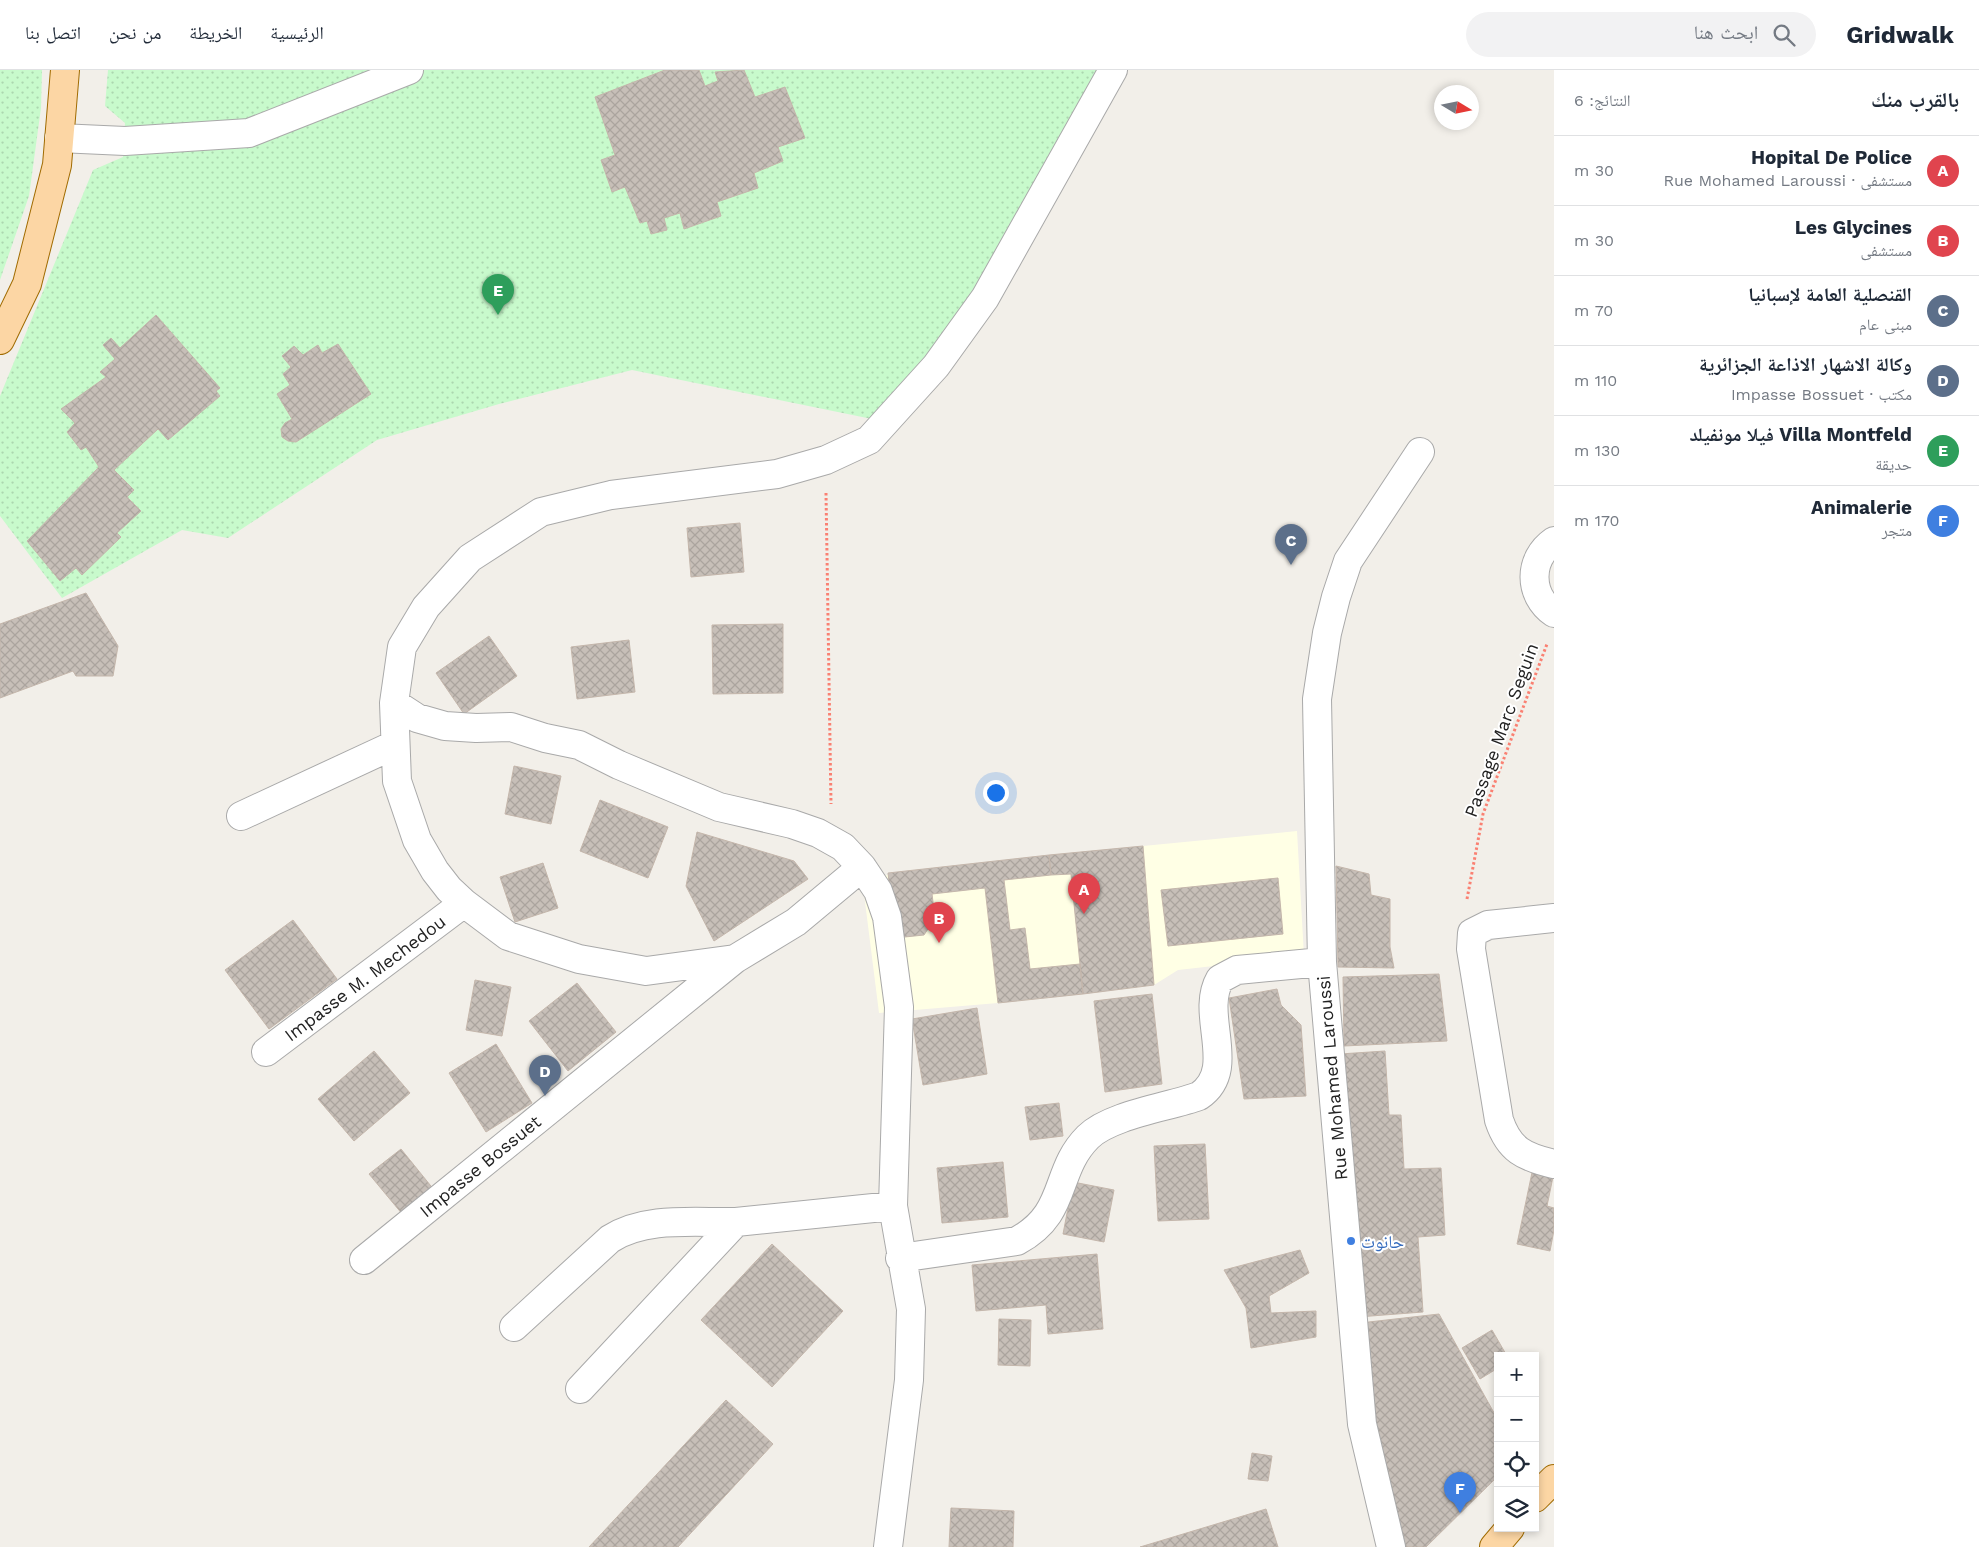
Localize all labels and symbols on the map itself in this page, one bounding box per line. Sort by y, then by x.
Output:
north arrow [1434,85,1479,130]
pin: E [482,274,514,315]
pin: C [1275,524,1307,565]
street label: Passage Marc Seguin [1460,640,1542,820]
your location [983,780,1009,806]
pin: A [1068,873,1100,914]
pin: B [923,902,955,943]
street label: Impasse M. Mechedou [280,911,450,1045]
street label: Rue Mohamed Laroussi [1313,975,1351,1181]
pin: D [529,1055,561,1096]
street label: Impasse Bossuet [415,1110,545,1221]
place label: حانوت [1361,1231,1404,1252]
marker: حانوت [1345,1235,1357,1247]
pin: F [1444,1472,1476,1513]

